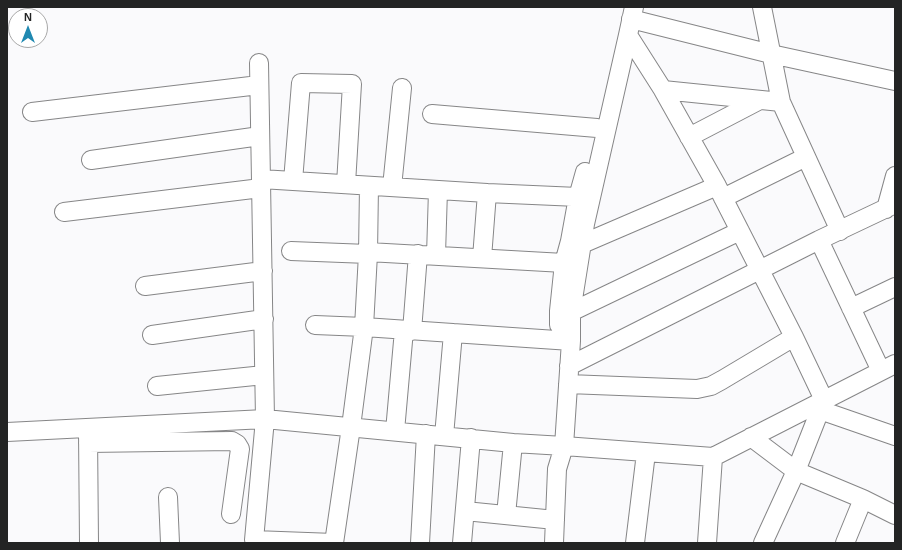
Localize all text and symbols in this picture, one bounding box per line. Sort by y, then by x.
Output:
north arrow [8,8,48,48]
text: N [24,11,32,23]

